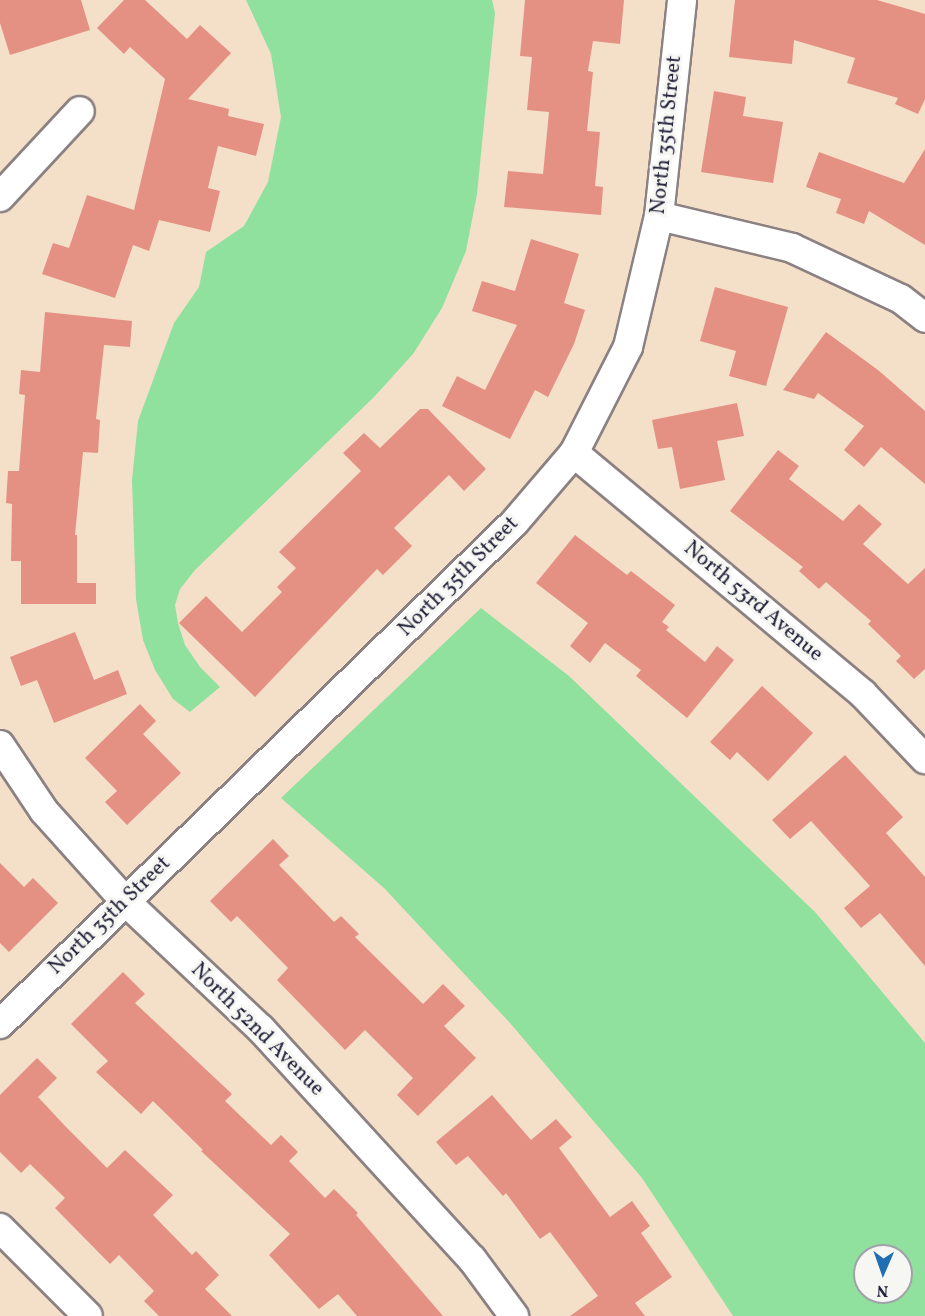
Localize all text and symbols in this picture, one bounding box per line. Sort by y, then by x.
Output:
street label: North 35th Street [646,54,688,216]
street label: North 35th Street [394,512,524,642]
street label: North 53rd Avenue [678,536,828,668]
street label: North 35th Street [44,851,176,981]
street label: North 52nd Avenue [185,958,329,1102]
north arrow [853,1244,913,1304]
text: N [876,1279,889,1301]

